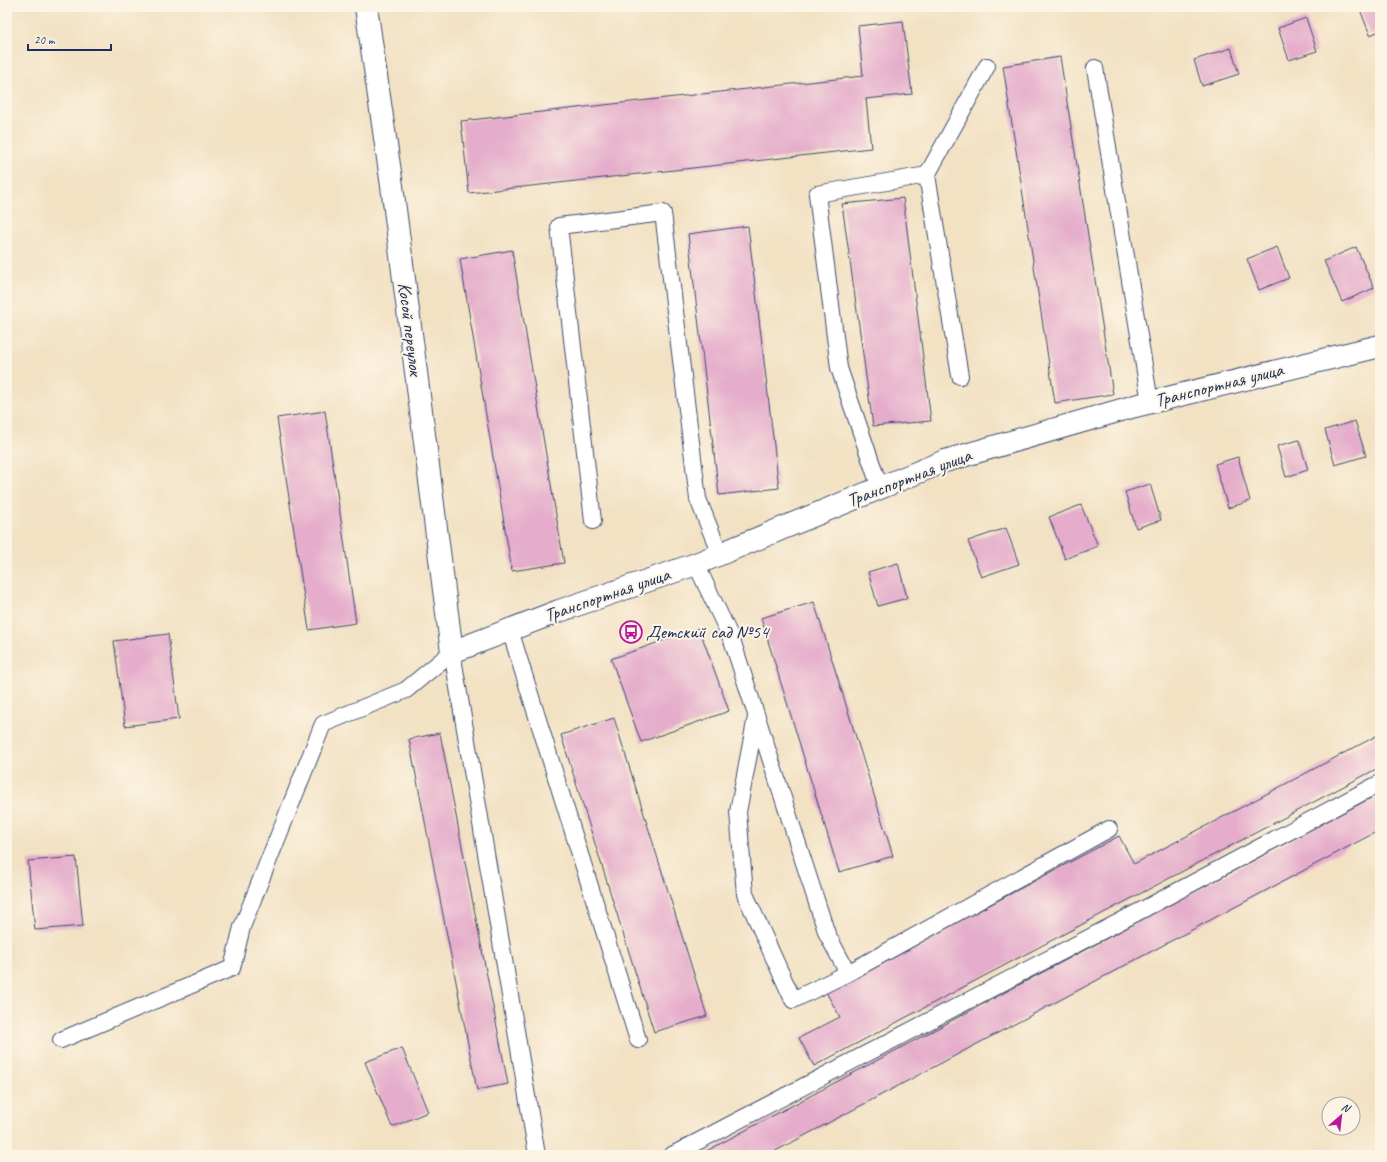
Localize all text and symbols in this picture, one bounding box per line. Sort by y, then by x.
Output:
scale bar [28,26,111,52]
text: 20 m [34,32,56,48]
street label: Косой переулок [392,281,428,379]
street label: Транспортная улица [1152,357,1287,413]
street label: Транспортная улица [843,443,976,513]
street label: Транспортная улица [541,562,675,628]
bus stop icon: Детский сад №54 [618,619,644,645]
place label: Детский сад №54 [646,620,771,644]
north arrow [1321,1096,1361,1136]
text: N [1339,1099,1354,1116]

